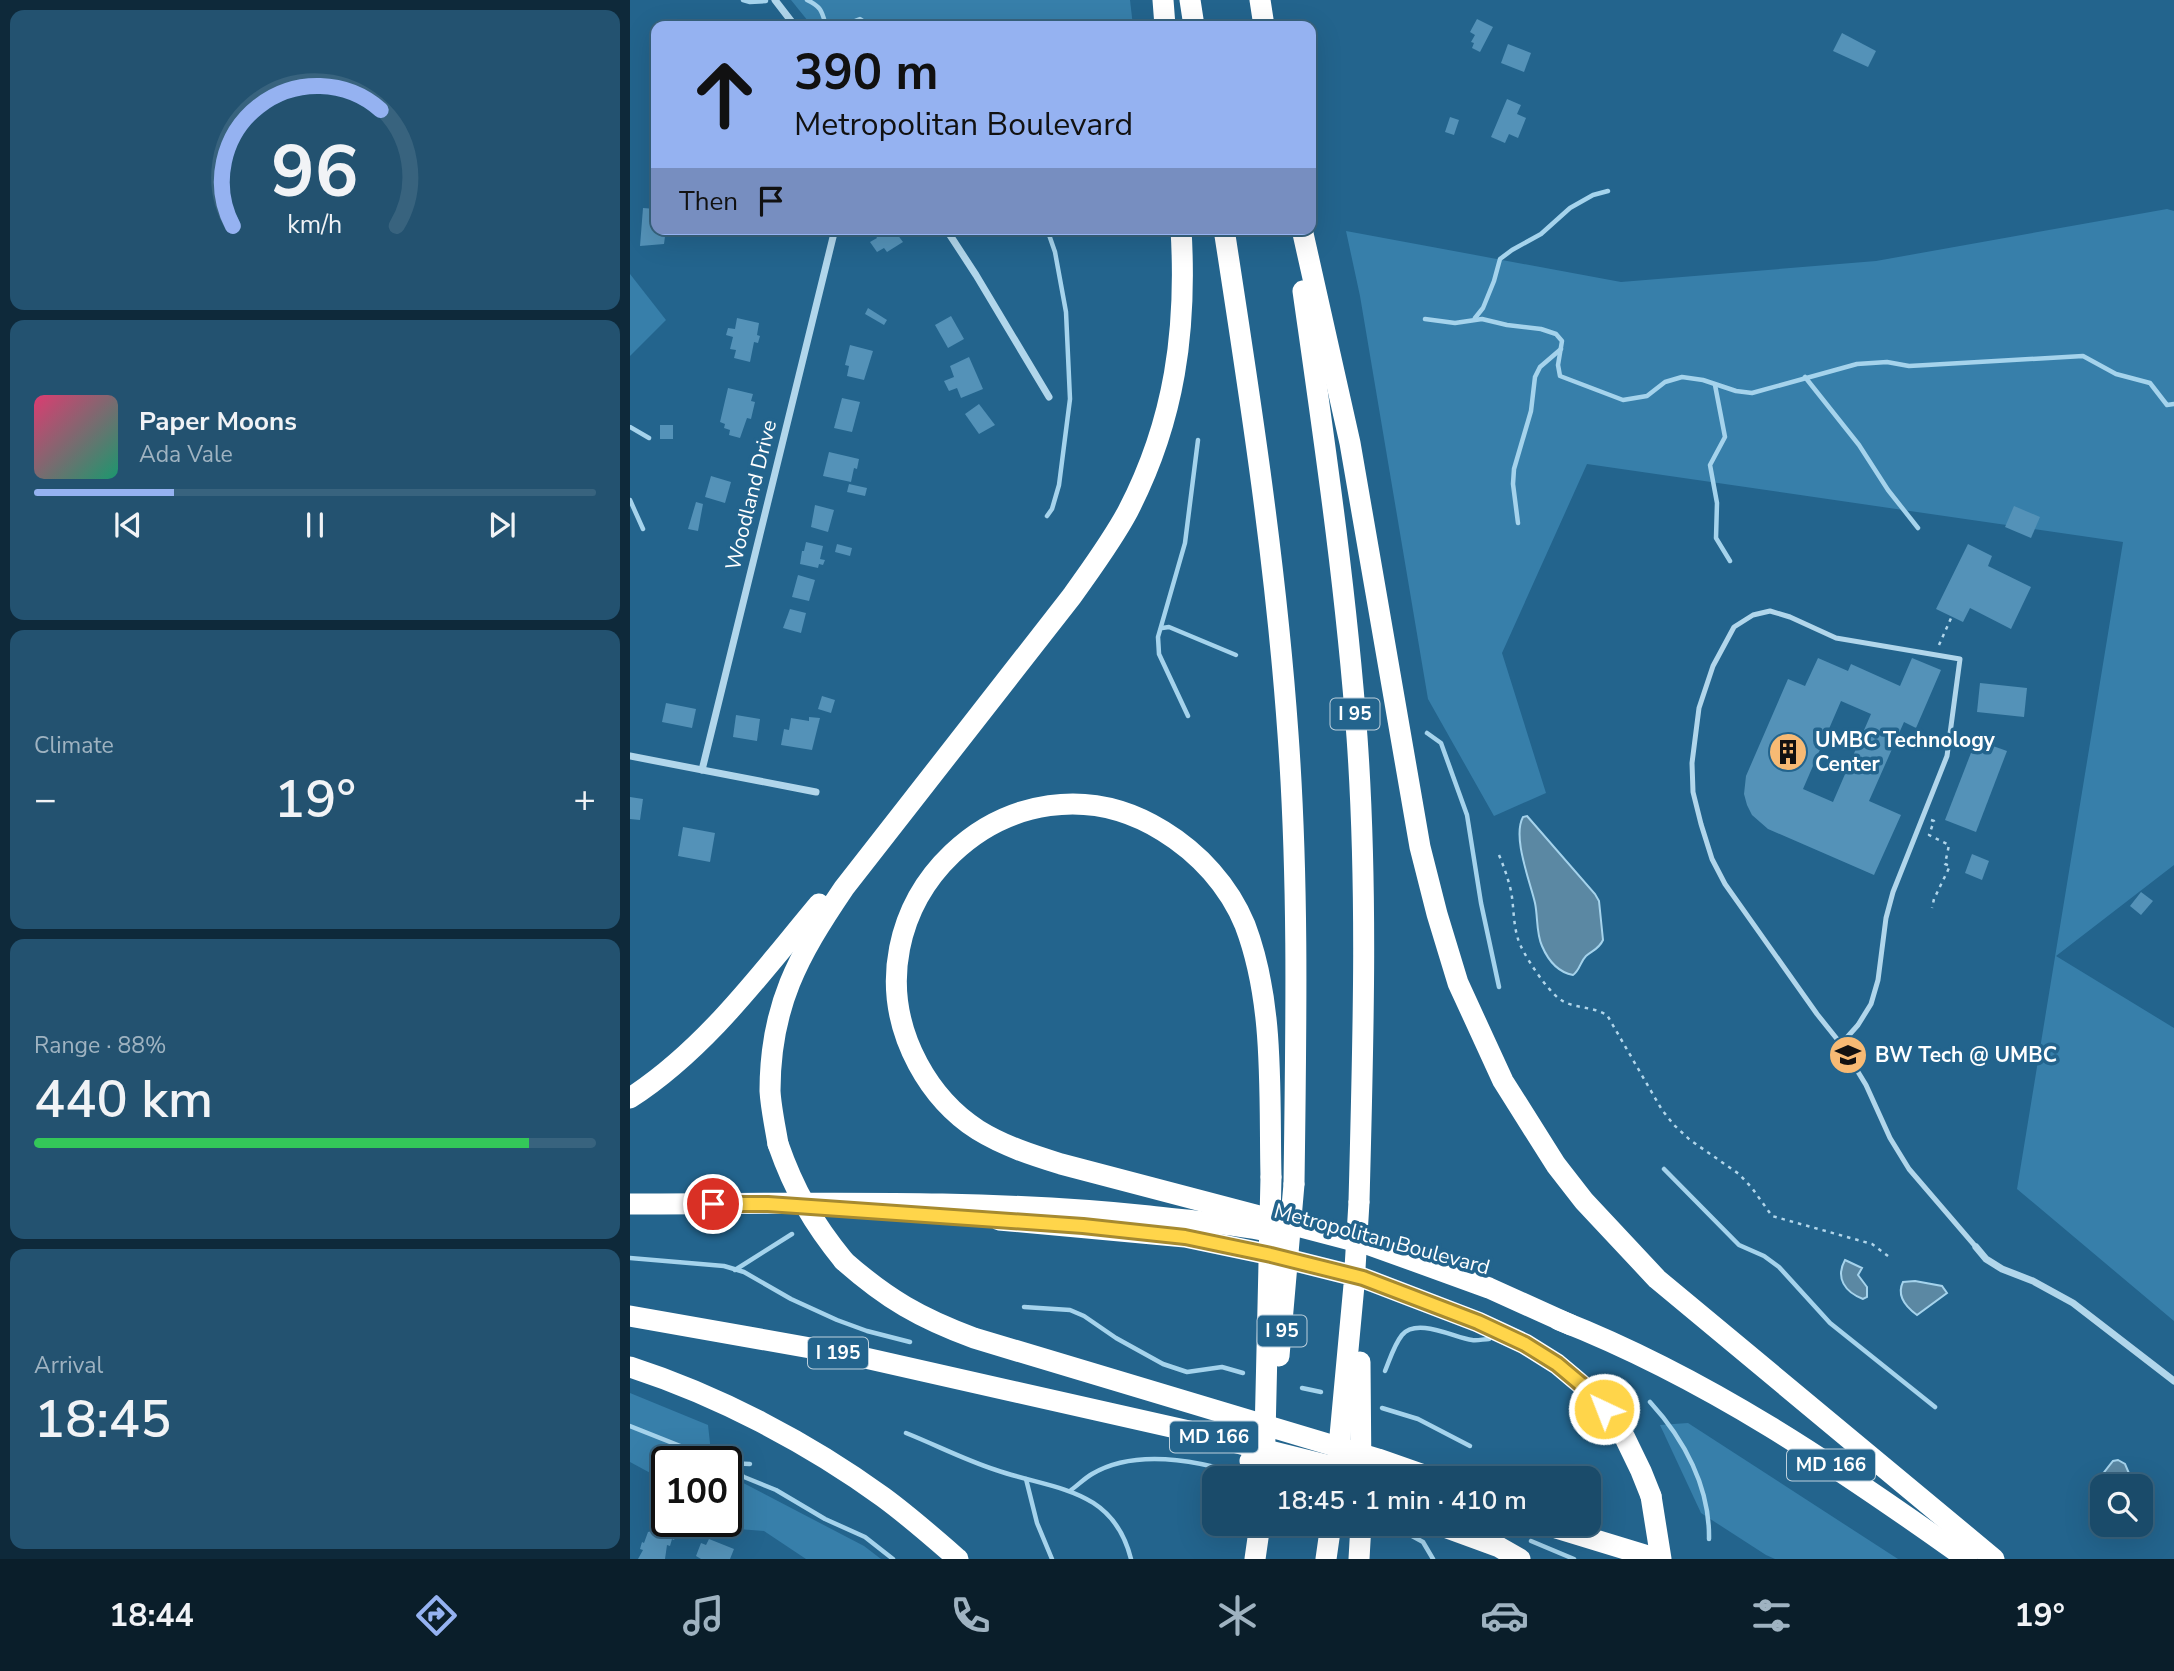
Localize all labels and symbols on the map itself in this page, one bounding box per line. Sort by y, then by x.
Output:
street label: Woodland Drive [719,417,783,573]
road number: I 95 [1330,698,1380,730]
place label: UMBC Technology Center [1815,726,1996,778]
building icon: UMBC Technology Center [1767,731,1809,773]
school or university icon: BW Tech @ UMBC [1827,1034,1869,1076]
place label: BW Tech @ UMBC [1875,1041,2057,1069]
pin [683,1174,743,1234]
street label: Metropolitan Boulevard [1271,1197,1493,1281]
road number: I 95 [1258,1316,1306,1346]
road number: I 195 [808,1338,868,1368]
position arrow [1567,1372,1641,1446]
road number: MD 166 [1170,1422,1258,1452]
speed limit sign: 100 [651,1446,742,1537]
road number: MD 166 [1787,1450,1875,1480]

